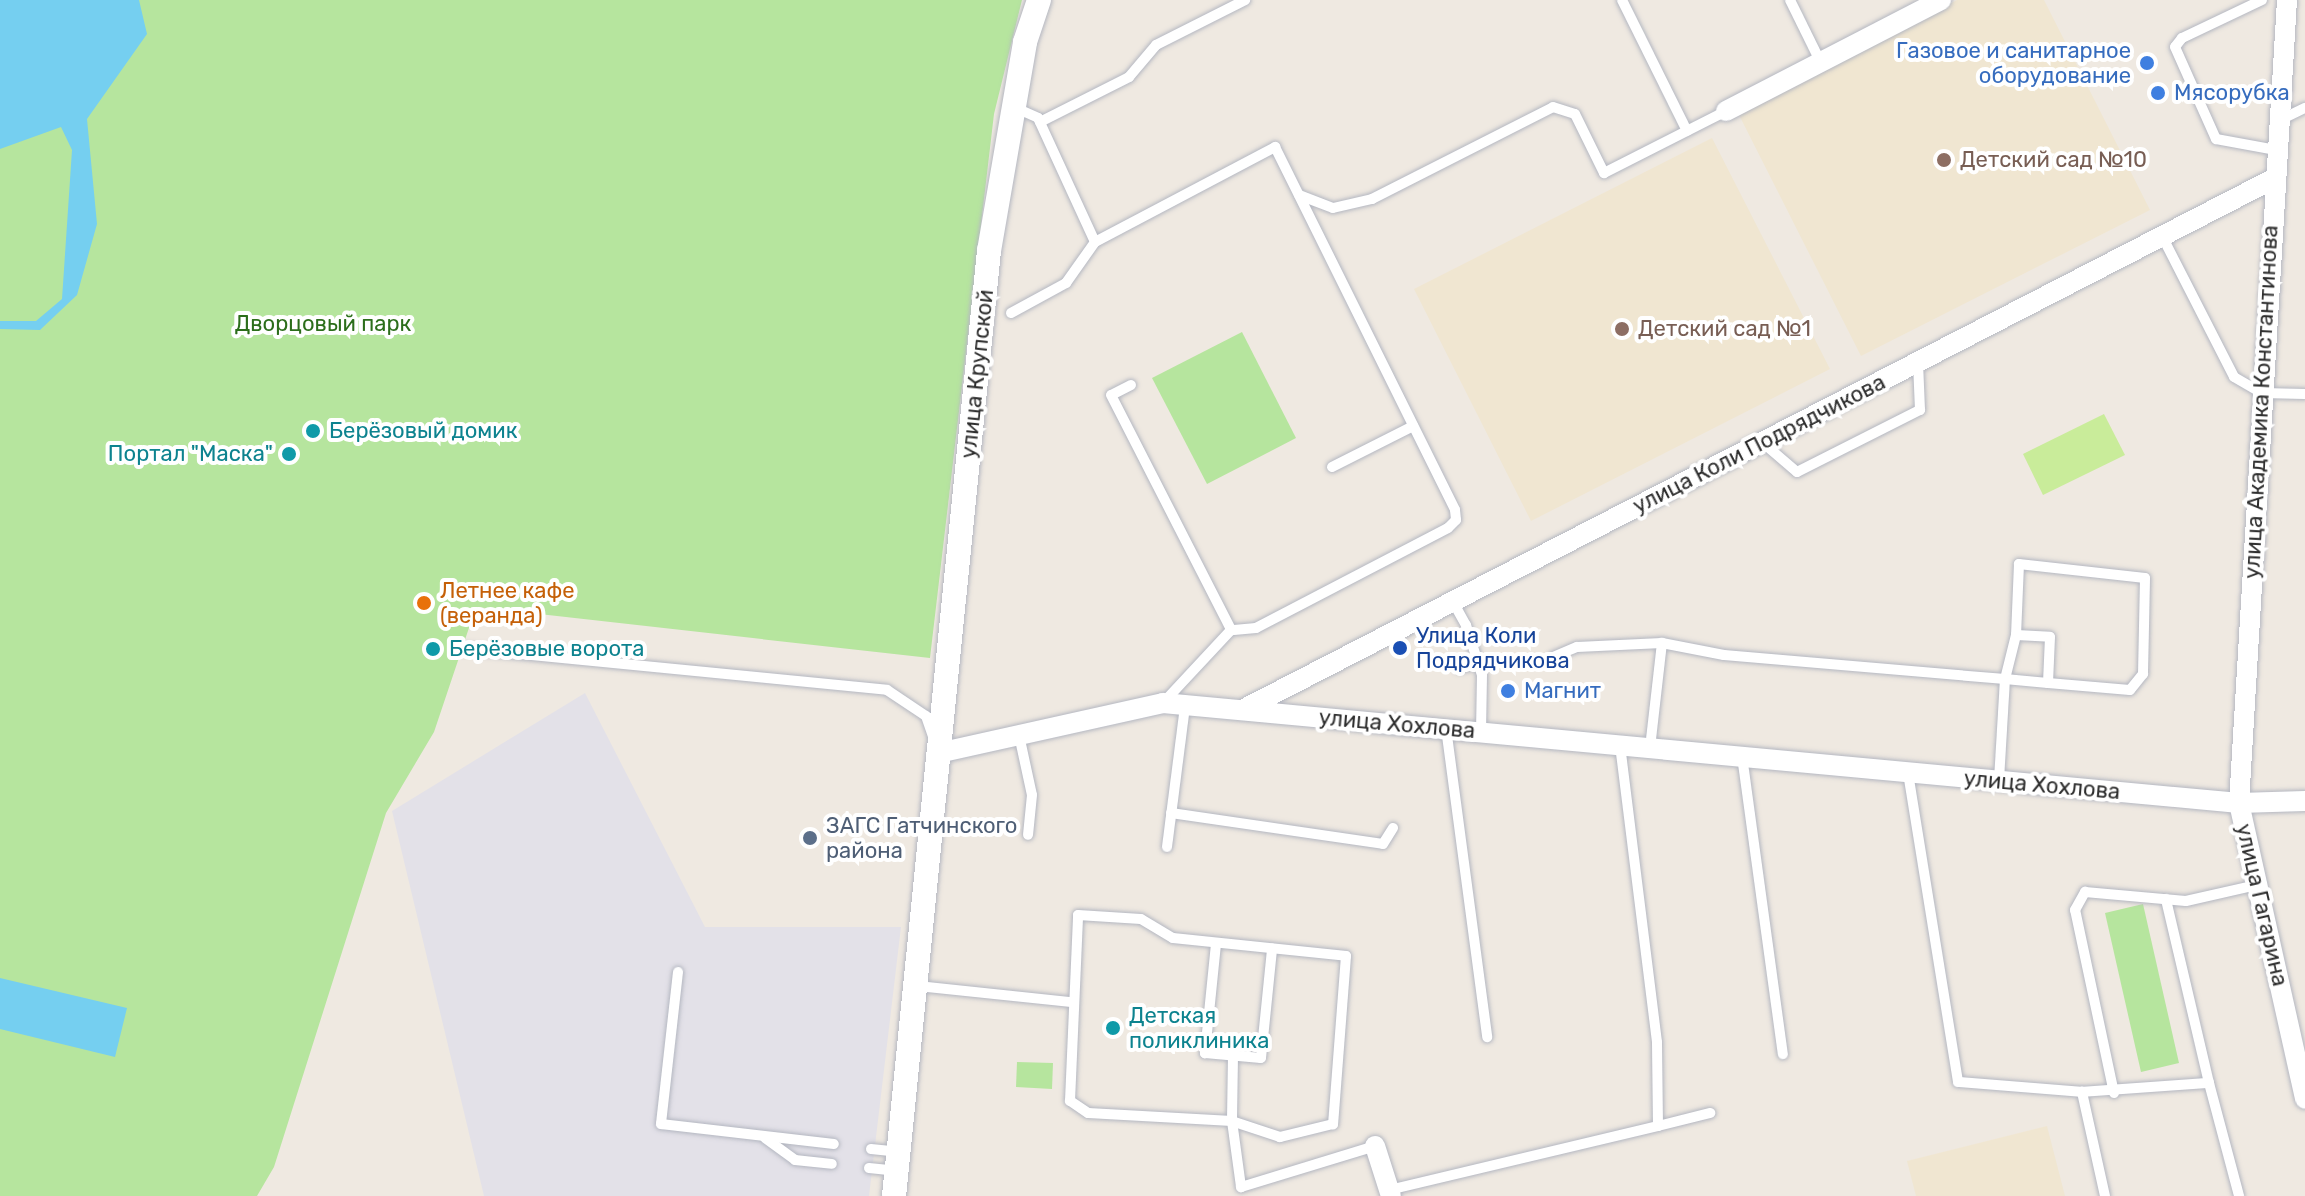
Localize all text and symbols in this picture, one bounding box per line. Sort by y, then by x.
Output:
place label: Газовое и санитарное оборудование [1896,37,2131,88]
marker: Газовое и санитарное оборудование [2138,54,2156,72]
place label: Мясорубка [2174,80,2290,106]
marker: Мясорубка [2149,84,2167,102]
place label: Детский сад №10 [1960,147,2147,173]
marker: Детский сад №10 [1935,151,1953,169]
street label: улица Академика Константинова [2239,224,2283,580]
street label: улица Крупской [955,288,999,460]
park label: Дворцовый парк [235,311,411,337]
place label: Детский сад №1 [1638,316,1811,342]
marker: Детский сад №1 [1613,320,1631,338]
street label: улица Коли Подрядчикова [1628,369,1890,519]
place label: Берёзовый домик [329,418,517,444]
marker: Берёзовый домик [304,422,322,440]
place label: Портал "Маска" [108,441,273,467]
marker: Портал "Маска" [280,445,298,463]
place label: Летнее кафе (веранда) [440,577,575,628]
marker: Летнее кафе (веранда) [415,594,433,612]
place label: Улица Коли Подрядчикова [1416,622,1570,674]
place label: Берёзовые ворота [449,636,644,662]
marker: Улица Коли Подрядчикова [1391,639,1409,657]
marker: Берёзовые ворота [424,640,442,658]
place label: Магнит [1524,678,1601,704]
marker: Магнит [1499,682,1517,700]
street label: улица Хохлова [1318,704,1476,744]
street label: улица Хохлова [1963,765,2121,805]
place label: ЗАГС Гатчинского района [826,812,1017,864]
street label: улица Гагарина [2230,821,2294,989]
marker: ЗАГС Гатчинского района [801,829,819,847]
place label: Детская поликлиника [1129,1002,1269,1054]
marker: Детская поликлиника [1104,1019,1122,1037]

